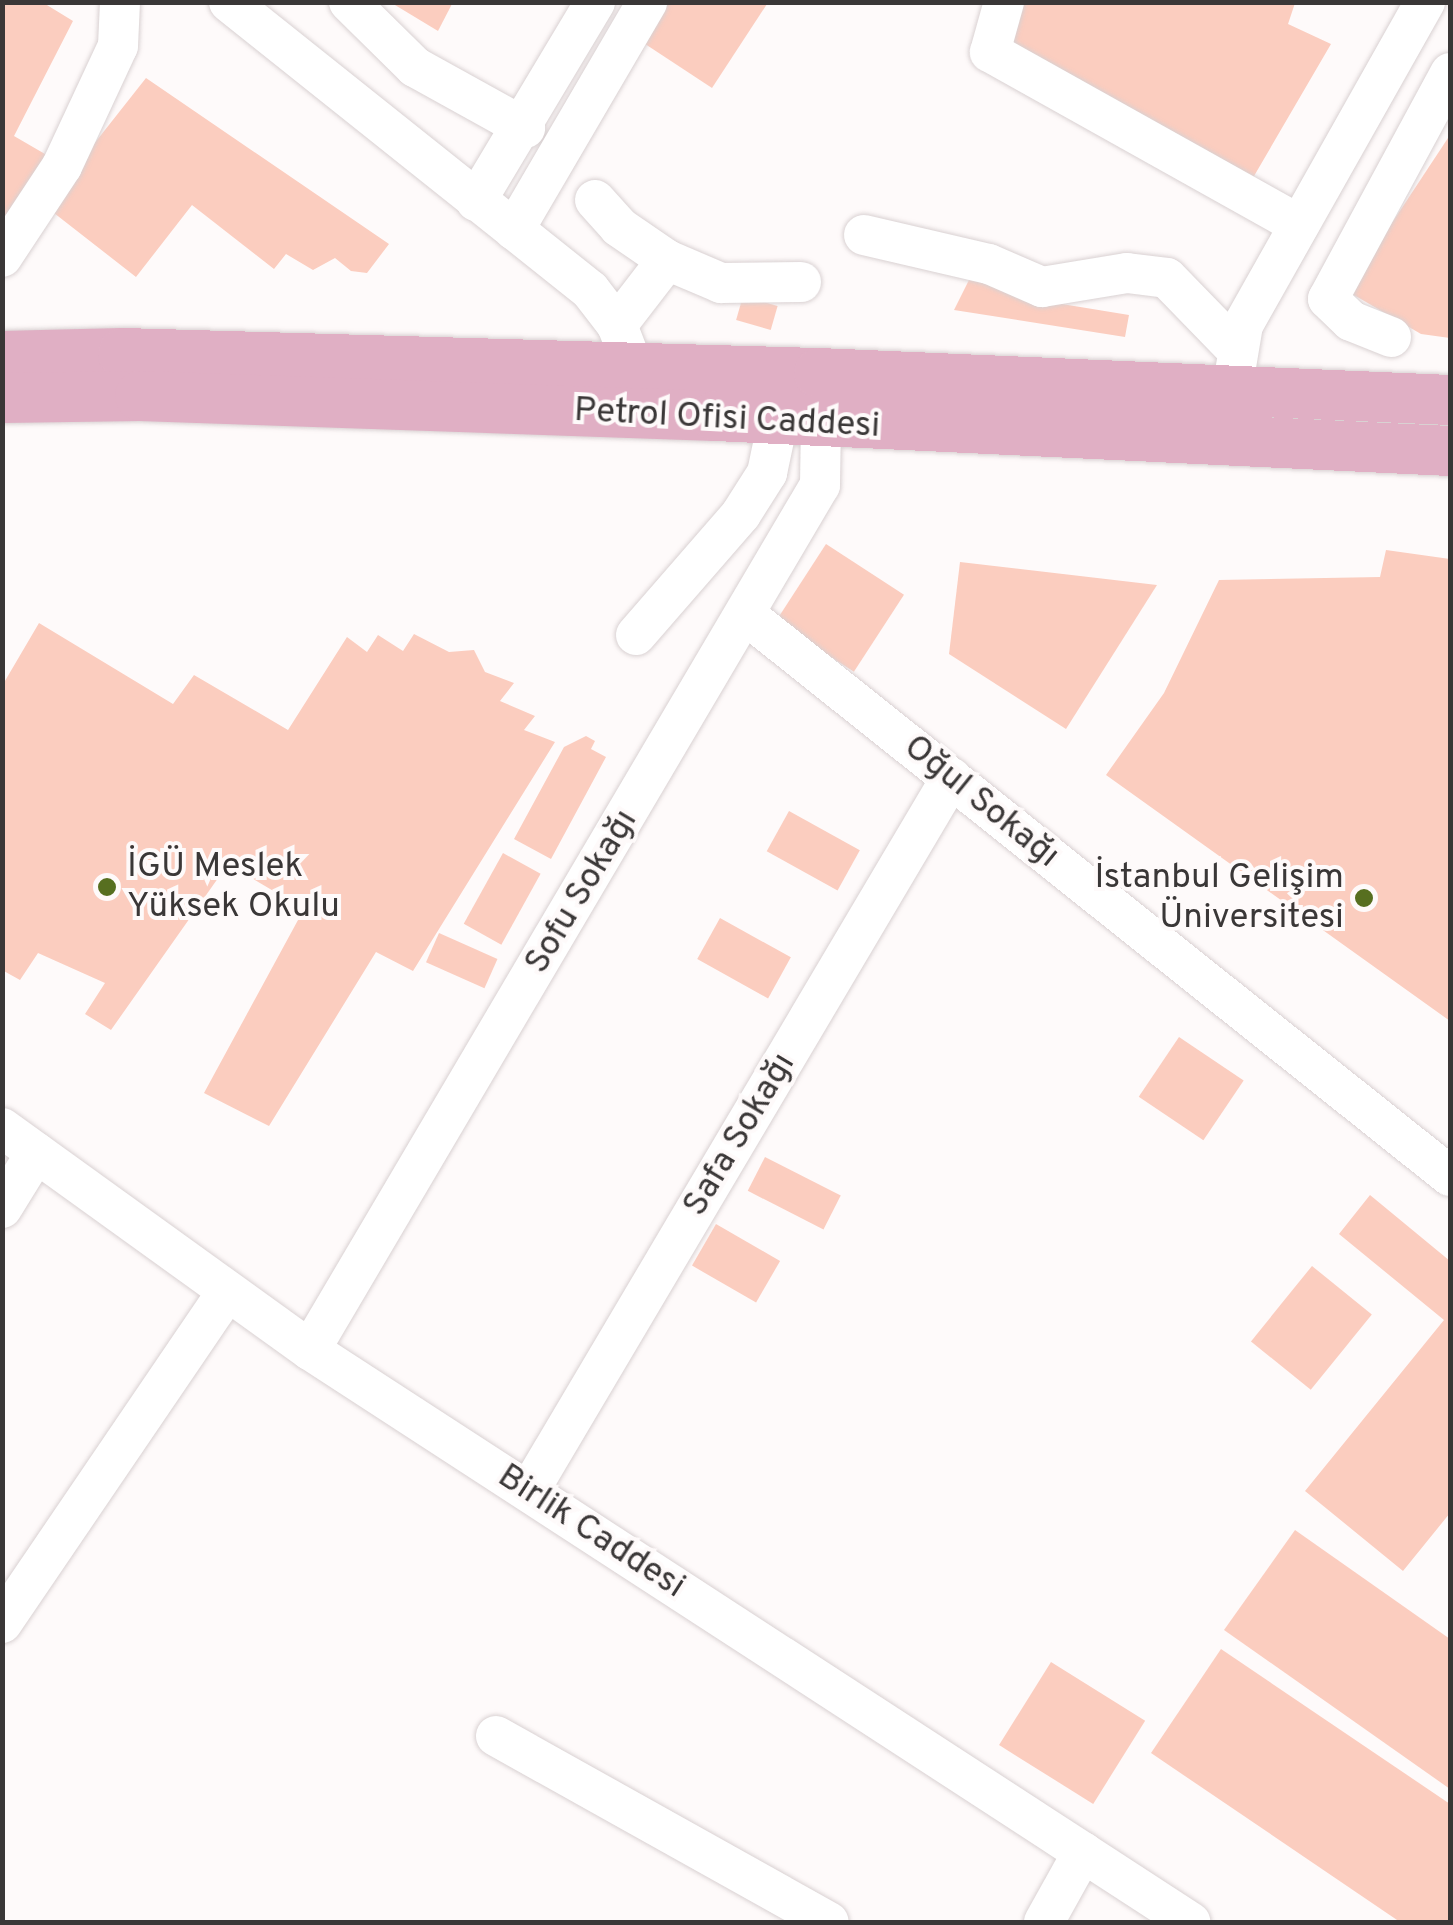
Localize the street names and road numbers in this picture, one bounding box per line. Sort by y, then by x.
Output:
street label: Petrol Ofisi Caddesi [573,390,881,448]
street label: Oğul Sokağı [895,727,1067,877]
street label: Sofu Sokağı [517,802,647,982]
street label: Safa Sokağı [675,1046,805,1224]
street label: Birlik Caddesi [489,1456,693,1608]

